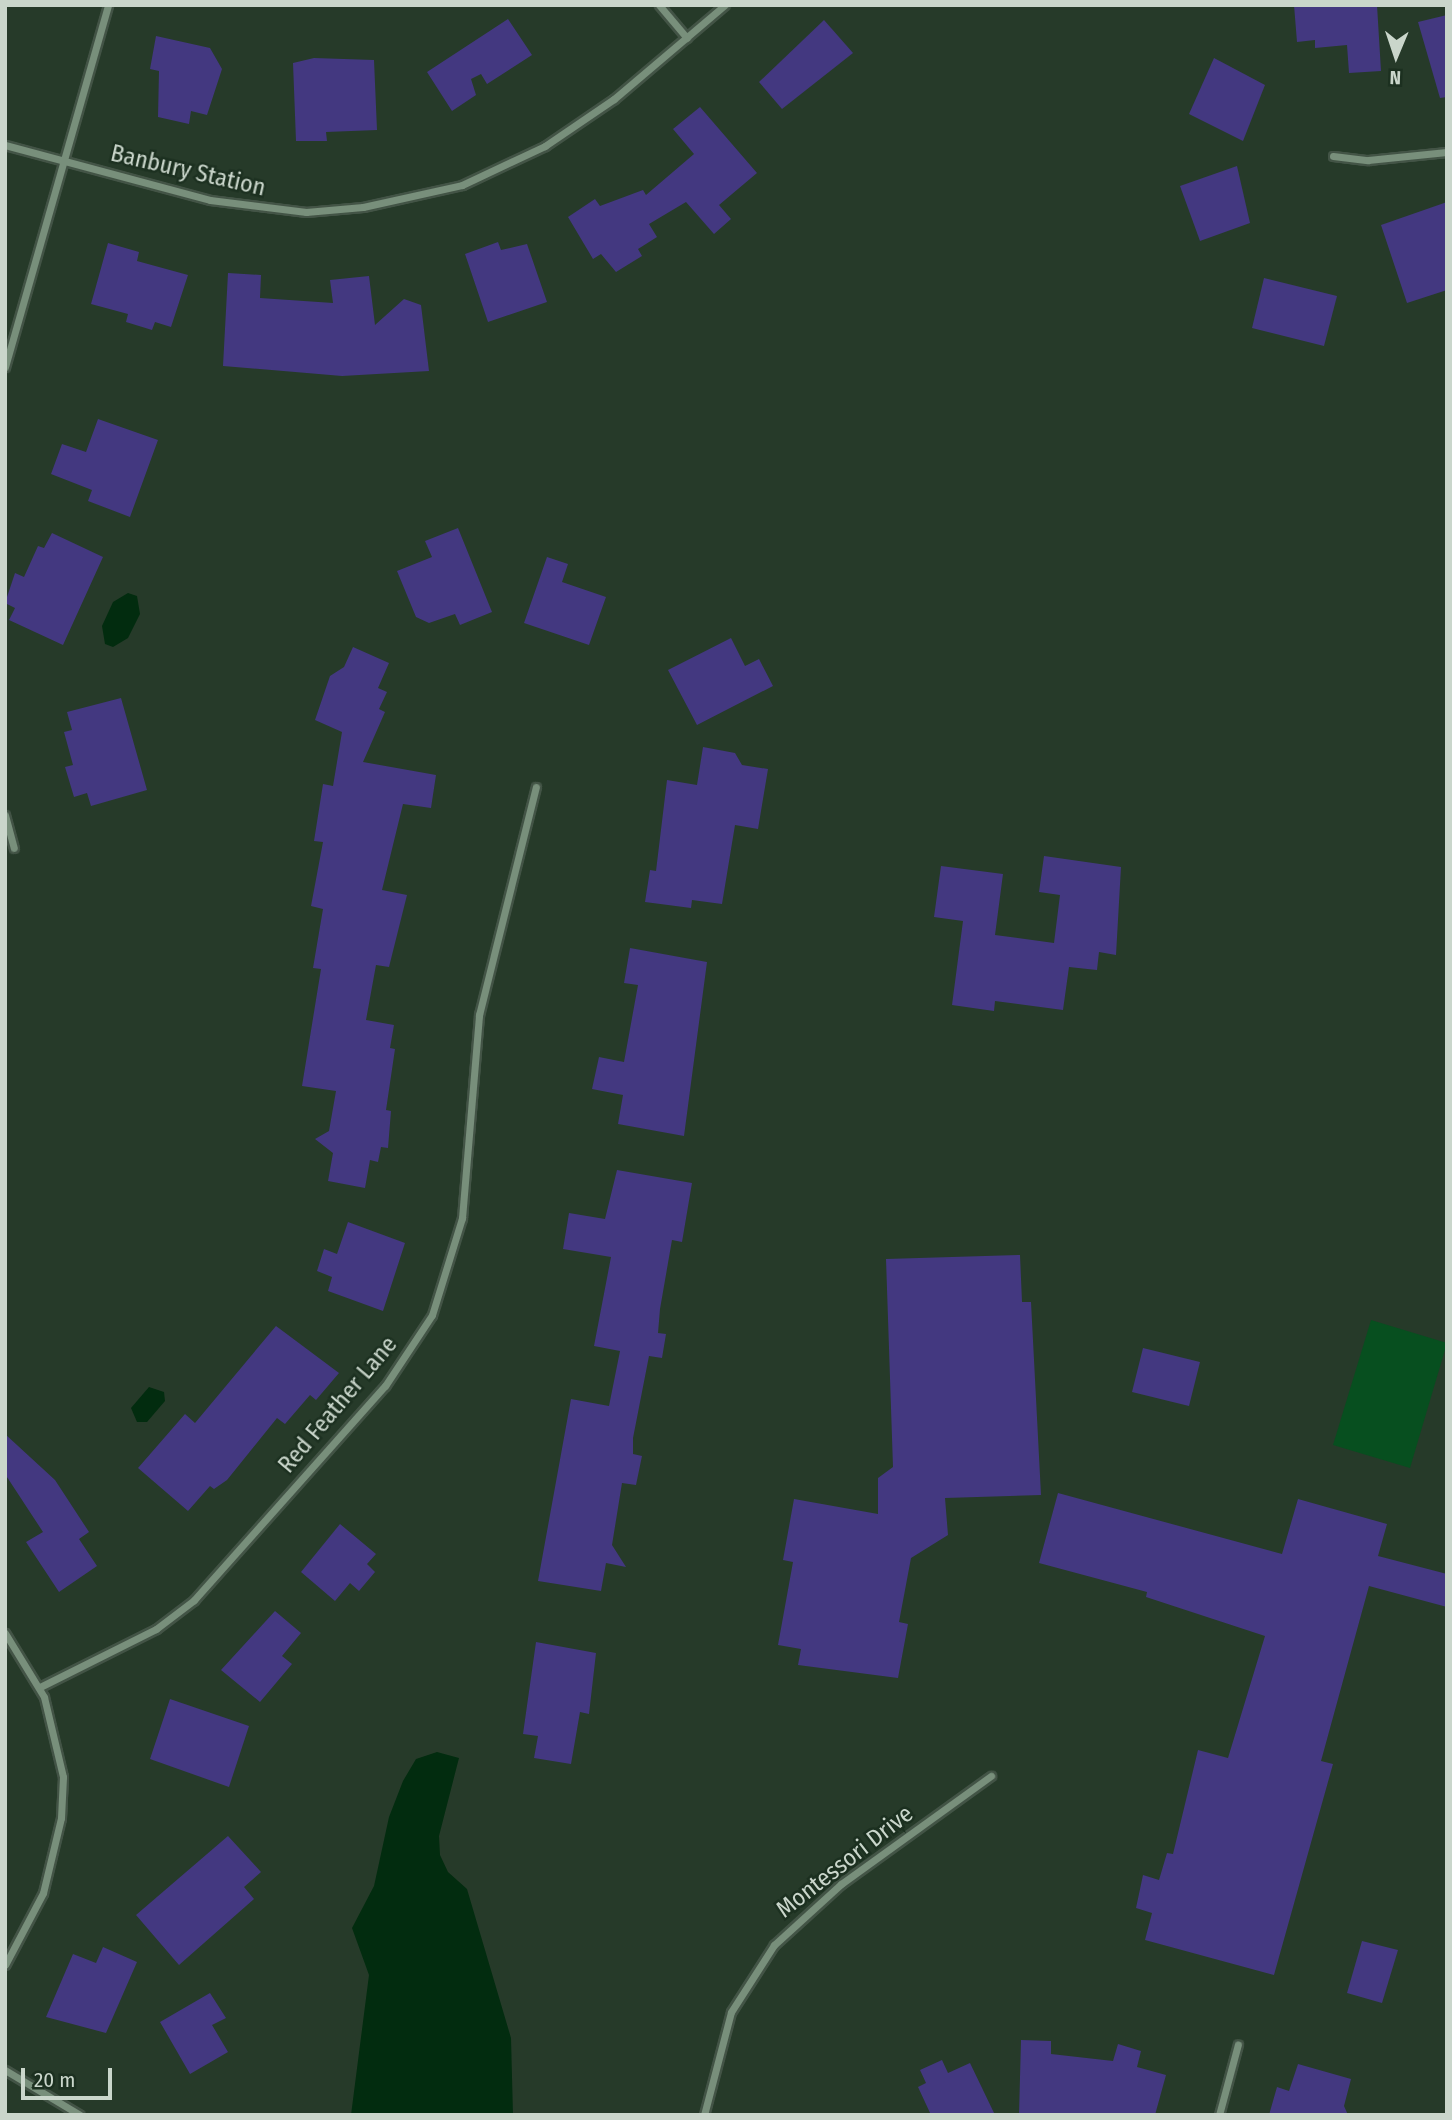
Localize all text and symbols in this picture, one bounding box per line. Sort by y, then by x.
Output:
north arrow [1361,21,1431,91]
text: N [1389,66,1401,89]
street label: Banbury Station [108,139,268,203]
street label: Red Feather Lane [273,1331,403,1479]
street label: Montessori Drive [771,1800,919,1924]
scale bar [24,2054,116,2098]
text: 20 m [34,2067,75,2093]

